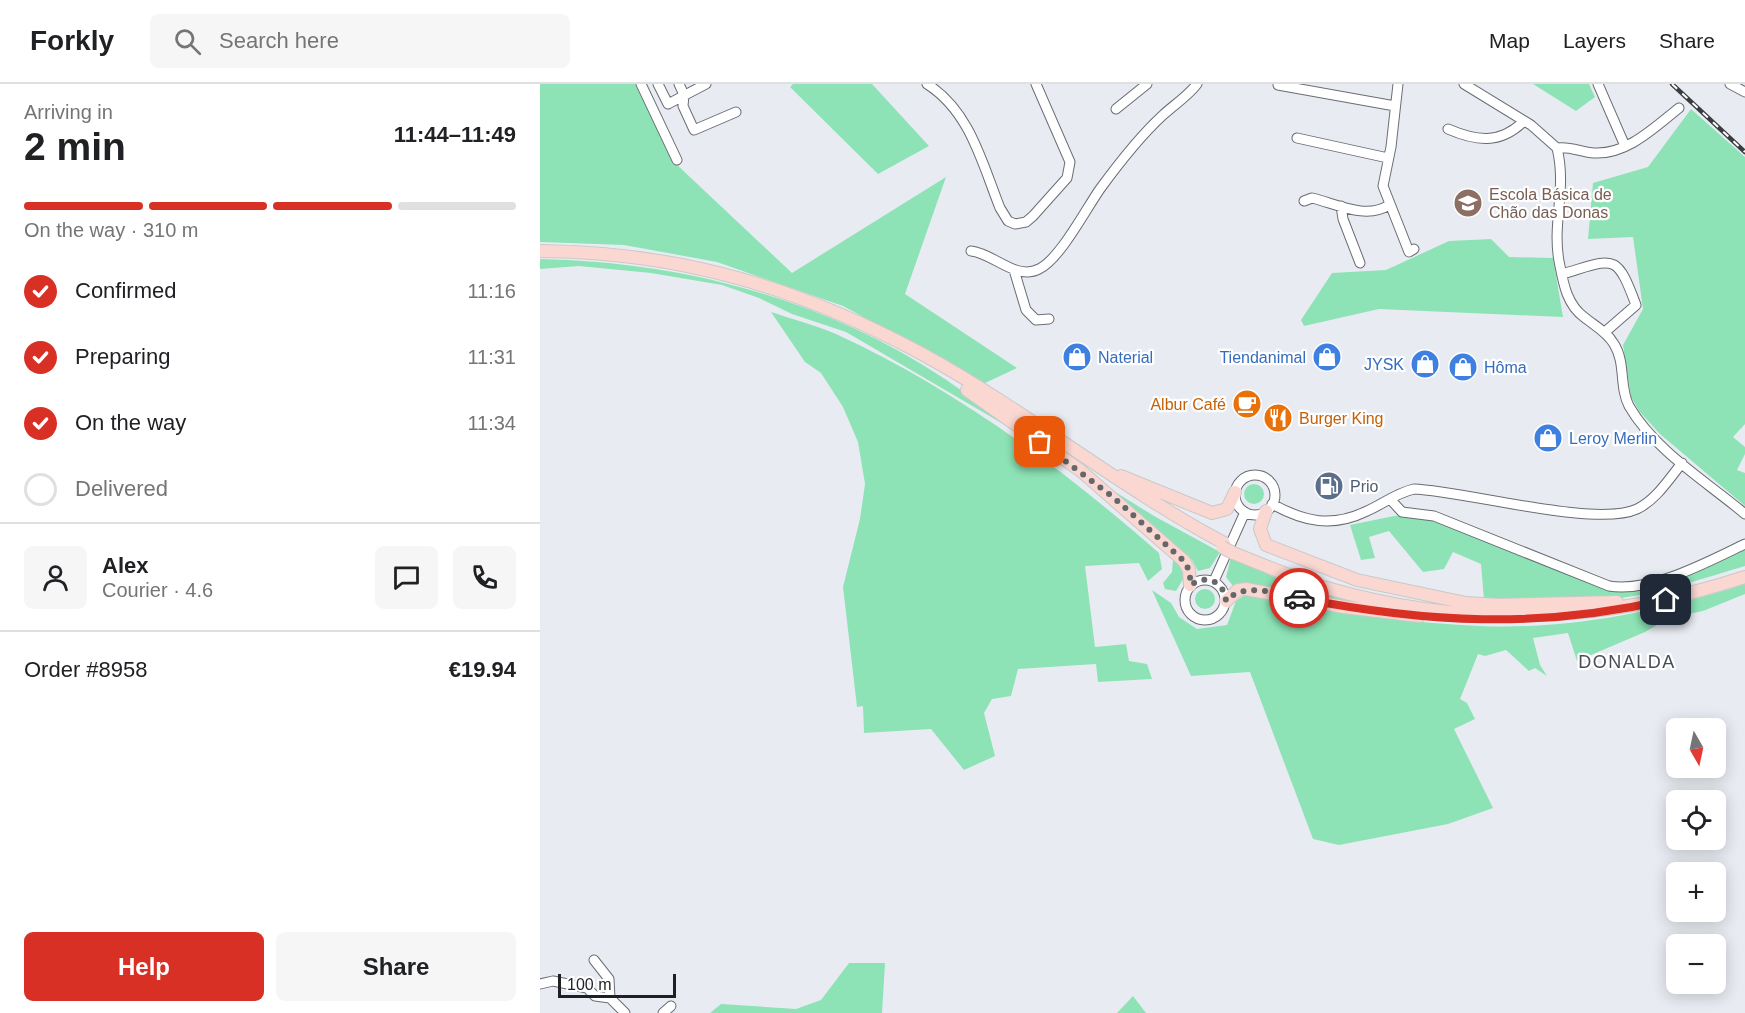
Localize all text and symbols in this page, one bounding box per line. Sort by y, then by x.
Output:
search box [150,14,570,68]
text: Forkly [30,25,114,56]
icon: search [171,25,204,58]
text: Search here [219,28,339,53]
text: Map [1489,29,1530,52]
text: Layers [1563,29,1626,52]
text: Share [1659,29,1715,52]
text: Arriving in [24,101,113,123]
text: 11:44–11:49 [394,122,516,147]
text: 2 min [24,125,126,168]
place label: Escola Básica de Chão das Donas [1489,186,1612,221]
school or university icon: Escola Básica de Chão das Donas [1452,187,1484,219]
text: On the way · 310 m [24,219,199,241]
icon: check [24,275,57,308]
text: Confirmed [75,278,176,303]
text: 11:16 [467,280,516,302]
icon: check [24,341,57,374]
shop icon: Naterial [1061,341,1093,373]
shop icon: Tiendanimal [1311,341,1343,373]
text: Preparing [75,344,170,369]
text: 11:31 [467,346,516,368]
shop icon: JYSK [1409,348,1441,380]
place label: Naterial [1098,349,1153,366]
place label: Tiendanimal [1219,349,1306,366]
shop icon: Hôma [1447,351,1479,383]
place label: JYSK [1364,356,1404,373]
place label: Hôma [1484,359,1527,376]
cafe icon: Albur Café [1231,388,1263,420]
place label: Albur Café [1150,396,1226,413]
restaurant icon: Burger King [1262,402,1294,434]
icon: check [24,407,57,440]
text: On the way [75,410,186,435]
place label: Burger King [1299,410,1384,427]
text: 11:34 [467,412,516,434]
pin [1014,416,1065,467]
shop icon: Leroy Merlin [1532,422,1564,454]
icon: bag [1023,425,1056,458]
place label: Leroy Merlin [1569,430,1657,447]
fuel station icon: Prio [1313,470,1345,502]
text: Delivered [75,476,168,501]
place label: Prio [1350,478,1379,495]
button: person [24,546,87,609]
button: chat [375,546,438,609]
button: phone [453,546,516,609]
text: Alex [102,553,148,578]
courier [1269,568,1329,628]
pin [1640,574,1691,625]
text: Courier · 4.6 [102,579,213,601]
icon: car [1283,582,1316,615]
icon: home [1649,583,1682,616]
district label: DONALDA [1578,652,1676,672]
text: Order #8958 [24,657,148,682]
text: €19.94 [449,657,516,682]
north arrow [1666,718,1726,778]
map controls [1666,718,1726,994]
button: locate [1666,790,1726,850]
button: + [1666,862,1726,922]
button: Help [24,932,264,1001]
button: Share [276,932,516,1001]
button: − [1666,934,1726,994]
scale bar [558,971,676,998]
text: 100 m [567,976,611,993]

